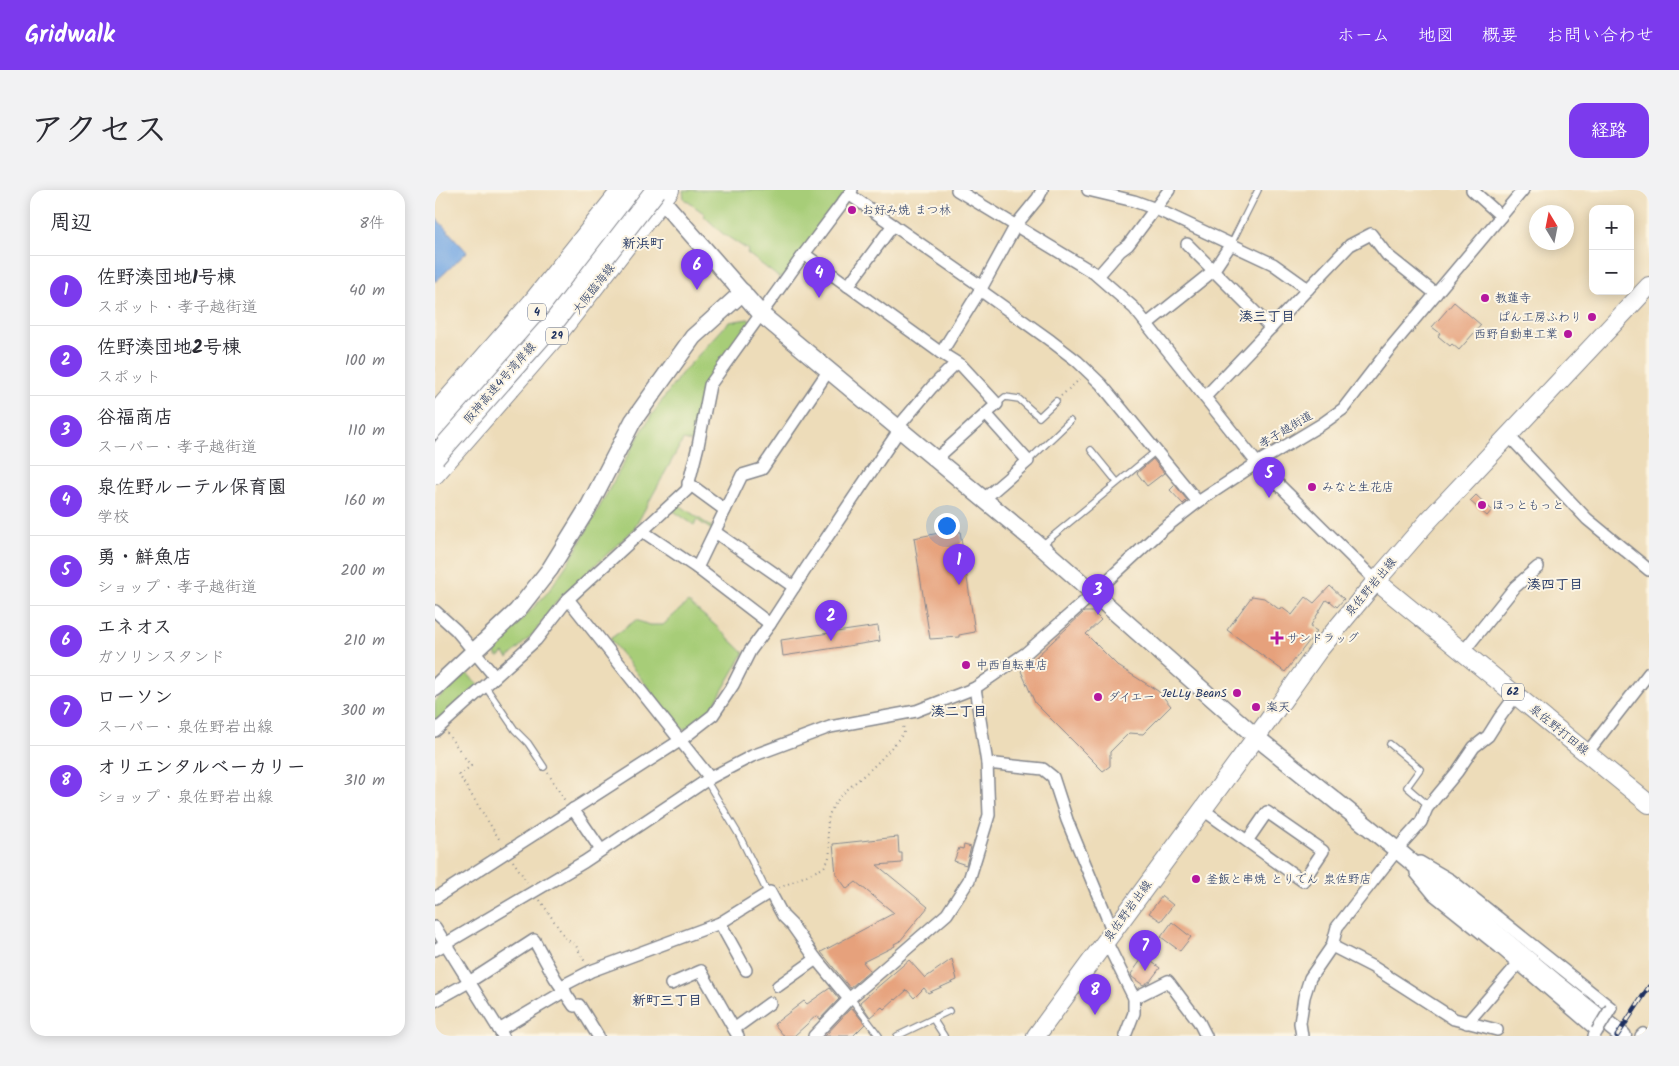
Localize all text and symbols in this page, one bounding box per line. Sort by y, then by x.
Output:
text: Gridwalk [25,16,115,55]
text: ホーム [1337,22,1390,51]
text: 地図 [1418,22,1454,51]
text: 概要 [1482,22,1518,51]
text: お問い合わせ [1546,22,1654,51]
button: 経路 [1569,103,1649,158]
text: アクセス [30,104,168,160]
place label: お好み焼 まつ林 [862,201,951,220]
marker: お好み焼 まつ林 [846,204,858,216]
north arrow [1529,205,1574,250]
map controls [1589,205,1634,295]
button: + [1589,205,1634,250]
text: 周辺 [50,207,92,240]
text: 8件 [359,211,385,236]
district label: 新浜町 [622,233,664,255]
pin: 6 [681,249,713,290]
button: − [1589,250,1634,295]
pin: 4 [803,257,835,298]
street label: 大阪臨海線 [568,260,620,318]
text: 佐野湊団地1号棟 [97,263,236,293]
text: 1 [64,278,68,303]
text: 40 m [349,278,385,303]
place label: 教蓮寺 [1495,289,1531,308]
marker: 教蓮寺 [1479,292,1491,304]
text: スポット · 孝子越街道 [97,295,258,320]
road number: 4 [528,304,546,320]
district label: 湊三丁目 [1239,306,1295,328]
place label: ぱん工房ふわり [1498,308,1582,327]
marker: ぱん工房ふわり [1586,311,1598,323]
place label: 西野自動車工業 [1474,325,1558,344]
road number: 29 [546,328,568,344]
marker: 西野自動車工業 [1562,328,1574,340]
text: 佐野湊団地2号棟 [97,333,241,363]
street label: 阪神高速4号湾岸線 [459,338,541,428]
text: 2 [61,348,71,373]
text: 100 m [345,348,385,373]
text: スポット [97,365,161,390]
text: 谷福商店 [97,403,173,433]
street label: 孝子越街道 [1255,406,1317,454]
text: 3 [62,418,70,443]
text: 110 m [348,418,385,443]
text: スーパー · 孝子越街道 [97,435,257,460]
pin: 5 [1253,457,1285,498]
text: 泉佐野ルーテル保育園 [97,473,287,503]
place label: みなと生花店 [1322,478,1394,497]
marker: みなと生花店 [1306,481,1318,493]
text: 4 [62,488,70,513]
text: 160 m [344,488,385,513]
place label: ほっともっと [1492,496,1564,515]
marker: ほっともっと [1476,499,1488,511]
text: 学校 [97,505,129,530]
your location [934,513,960,539]
text: 勇・鮮魚店 [97,543,192,573]
pin: 1 [943,544,975,585]
street label: 泉佐野岩出線 [1341,553,1401,621]
text: 5 [62,558,70,583]
text: 200 m [341,558,385,583]
pin: 3 [1082,574,1114,615]
district label: 湊四丁目 [1527,574,1583,596]
text: ショップ · 孝子越街道 [97,575,257,600]
pin: 2 [815,600,847,641]
text: エネオス [97,613,172,643]
text: 6 [62,628,70,653]
text: 210 m [344,628,385,653]
place label: サンドラッグ [1287,629,1359,648]
marker: サンドラッグ [1271,632,1283,644]
text: ガソリンスタンド [97,645,225,670]
place label: 中西自転車店 [976,656,1048,675]
marker: 中西自転車店 [960,659,972,671]
text: ローソン [97,683,173,713]
place label: JeLLy BeanS [1161,684,1228,703]
road number: 62 [1502,684,1524,701]
marker: JeLLy BeanS [1231,687,1243,699]
place label: ダイエー [1108,688,1155,707]
marker: ダイエー [1092,691,1104,703]
text: 7 [62,698,70,723]
text: 300 m [341,698,385,723]
place label: 楽天 [1266,698,1290,717]
street label: 泉佐野打田線 [1525,700,1593,760]
district label: 湊二丁目 [931,701,987,723]
marker: 楽天 [1250,701,1262,713]
text: スーパー · 泉佐野岩出線 [97,715,273,740]
text: オリエンタルベーカリー [97,753,306,783]
text: 8 [61,768,71,793]
text: 310 m [344,768,385,793]
text: ショップ · 泉佐野岩出線 [97,785,273,810]
place label: 釜飯と串焼 とりでん 泉佐野店 [1206,870,1371,889]
marker: 釜飯と串焼 とりでん 泉佐野店 [1190,873,1202,885]
street label: 泉佐野岩出線 [1099,876,1157,946]
pin: 7 [1129,930,1161,971]
pin: 8 [1079,974,1111,1015]
district label: 新町三丁目 [632,990,702,1012]

